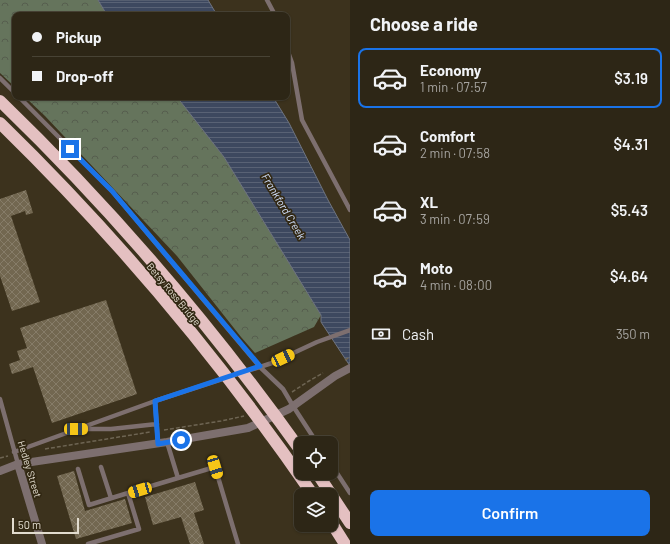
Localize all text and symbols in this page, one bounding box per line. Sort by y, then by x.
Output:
text: Choose a ride [370,13,478,35]
text: Pickup [56,28,102,46]
icon: car [372,60,408,96]
text: Economy [420,61,481,79]
text: Drop-off [56,67,114,85]
text: $3.19 [614,69,648,87]
text: 1 min · 07:57 [420,79,487,95]
icon: car [372,126,408,162]
text: Comfort [420,127,475,145]
text: $4.31 [613,135,648,153]
route end [61,140,79,158]
text: 2 min · 07:58 [420,145,490,161]
water label: Frankford Creek [259,171,309,242]
icon: car [372,192,408,228]
text: XL [420,193,438,211]
text: $5.43 [611,201,648,219]
text: 3 min · 07:59 [420,211,490,227]
icon: car [372,258,408,294]
text: Moto [420,259,453,277]
street label: Betsy Ross Bridge [144,260,204,328]
text: $4.64 [610,267,648,285]
text: 4 min · 08:00 [420,277,492,293]
icon: cash [370,323,392,345]
text: Cash [402,325,434,343]
text: 350 m [616,326,650,342]
car [270,347,296,369]
car [64,423,88,435]
route start [172,431,190,449]
map controls [294,436,338,532]
button: locate [294,436,338,480]
street label: Hedley Street [16,439,44,499]
car [206,454,224,480]
car [127,481,153,499]
button: layers [294,488,338,532]
button: Confirm [370,490,650,536]
scale bar [12,516,79,535]
text: 50 m [18,518,41,531]

